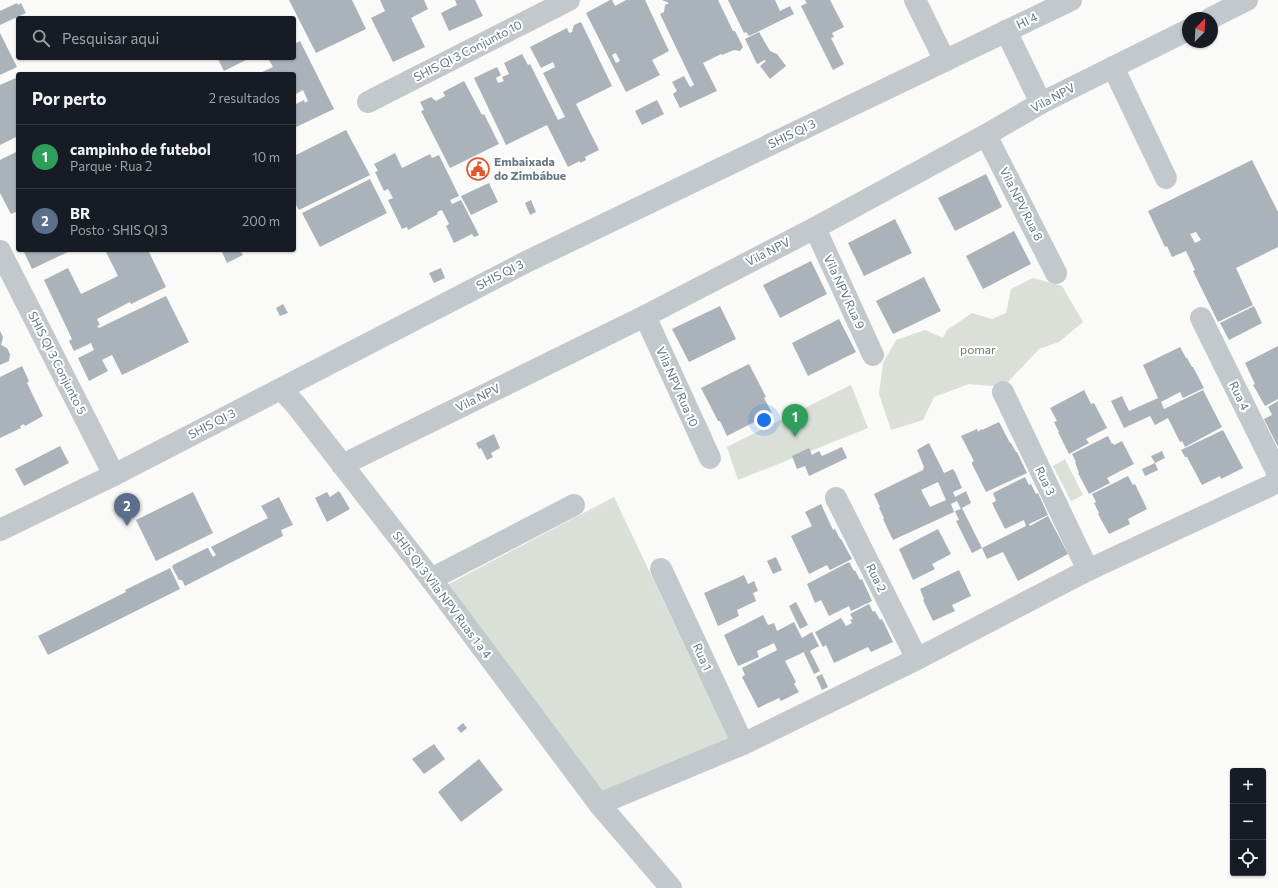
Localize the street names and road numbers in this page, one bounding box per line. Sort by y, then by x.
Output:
street label: HI 4 [1014,9,1039,31]
street label: SHIS QI 3 Conjunto 10 [411,17,524,83]
street label: Vila NPV [1028,80,1077,115]
street label: SHIS QI 3 [766,116,818,151]
street label: Vila NPV Rua 8 [997,164,1046,243]
street label: Vila NPV [743,234,792,268]
street label: Vila NPV Rua 9 [822,252,868,331]
street label: SHIS QI 3 [474,256,526,292]
street label: SHIS QI 3 Conjunto 5 [26,309,90,416]
street label: Vila NPV Rua 10 [654,344,702,429]
street label: Rua 4 [1227,379,1253,412]
street label: Vila NPV [453,380,502,414]
street label: SHIS QI 3 [186,405,238,441]
street label: Rua 3 [1033,464,1059,497]
street label: SHIS QI 3 Vila NPV Ruas 1 a 4 [390,528,495,661]
street label: Rua 2 [864,561,890,594]
street label: Rua 1 [691,641,715,672]

